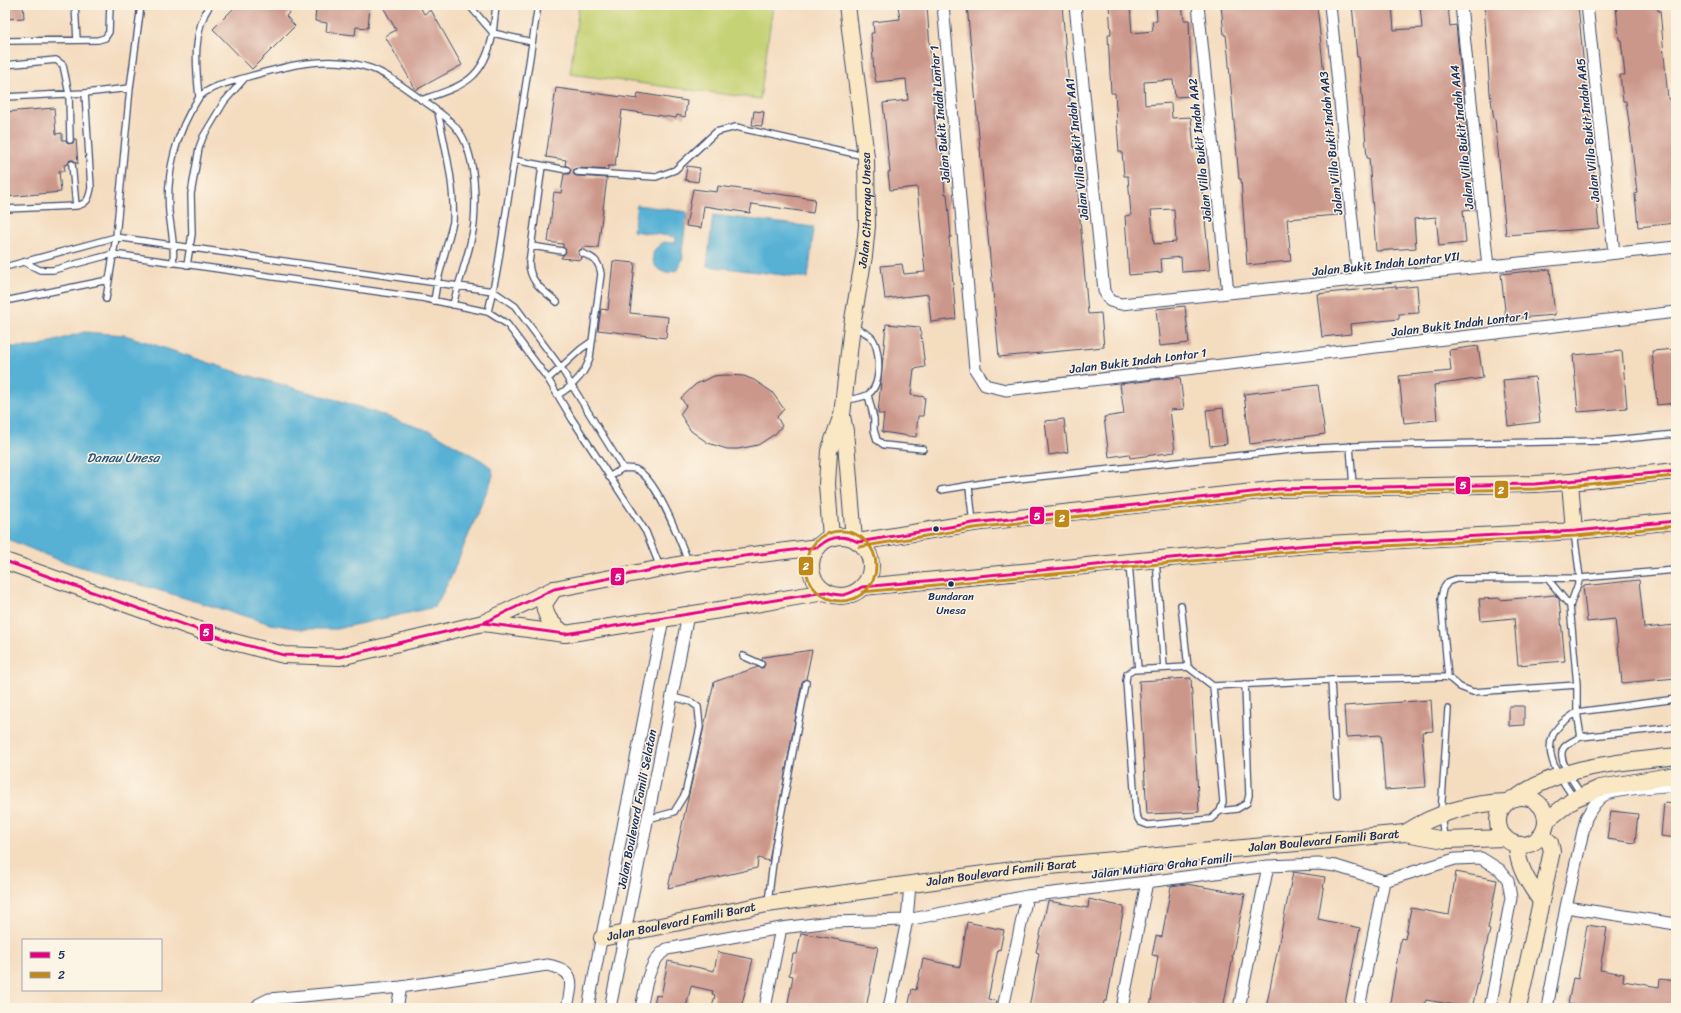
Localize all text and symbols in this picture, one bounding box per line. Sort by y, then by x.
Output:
street label: Jalan Bukit Indah Lontar 1 [923,44,957,185]
street label: Jalan Villa Bukit Indah AA5 [1569,57,1607,204]
street label: Jalan Villa Bukit Indah AA4 [1443,63,1481,211]
street label: Jalan Villa Bukit Indah AA3 [1312,70,1350,217]
street label: Jalan Villa Bukit Indah AA1 [1059,77,1095,222]
street label: Jalan Villa Bukit Indah AA2 [1182,77,1219,224]
street label: Jalan Citraraya Unesa [851,150,878,271]
street label: Jalan Bukit Indah Lontar VII [1310,245,1461,283]
street label: Jalan Bukit Indah Lontar 1 [1389,305,1530,343]
street label: Jalan Bukit Indah Lontar 1 [1067,342,1208,380]
water label: Danau Unesa [87,446,161,469]
line badge: 5 [1455,476,1471,495]
text: 5 [1460,476,1467,495]
line badge: 2 [1494,480,1509,499]
text: 2 [1497,481,1505,500]
line badge: 5 [1029,506,1045,525]
text: 5 [1034,507,1041,526]
line badge: 2 [1054,509,1070,528]
text: 2 [1058,509,1066,528]
unlabelled marker [931,524,941,534]
line badge: 2 [798,556,814,576]
text: 2 [802,557,810,576]
line badge: 5 [610,567,625,586]
text: 5 [615,568,622,587]
marker: Bundaran Unesa [946,579,956,589]
place label: Bundaran Unesa [928,587,974,620]
line badge: 5 [199,623,214,642]
text: 5 [203,623,210,642]
street label: Jalan Boulevard Famili Selatan [611,727,663,892]
street label: Jalan Boulevard Famili Barat [1247,823,1400,859]
street label: Jalan Mutiara Graha Famili [1090,846,1234,886]
street label: Jalan Boulevard Famili Barat [924,853,1077,893]
street label: Jalan Boulevard Famili Barat [604,896,758,948]
legend [22,939,162,991]
text: 5 [58,944,65,966]
text: 2 [58,964,65,986]

